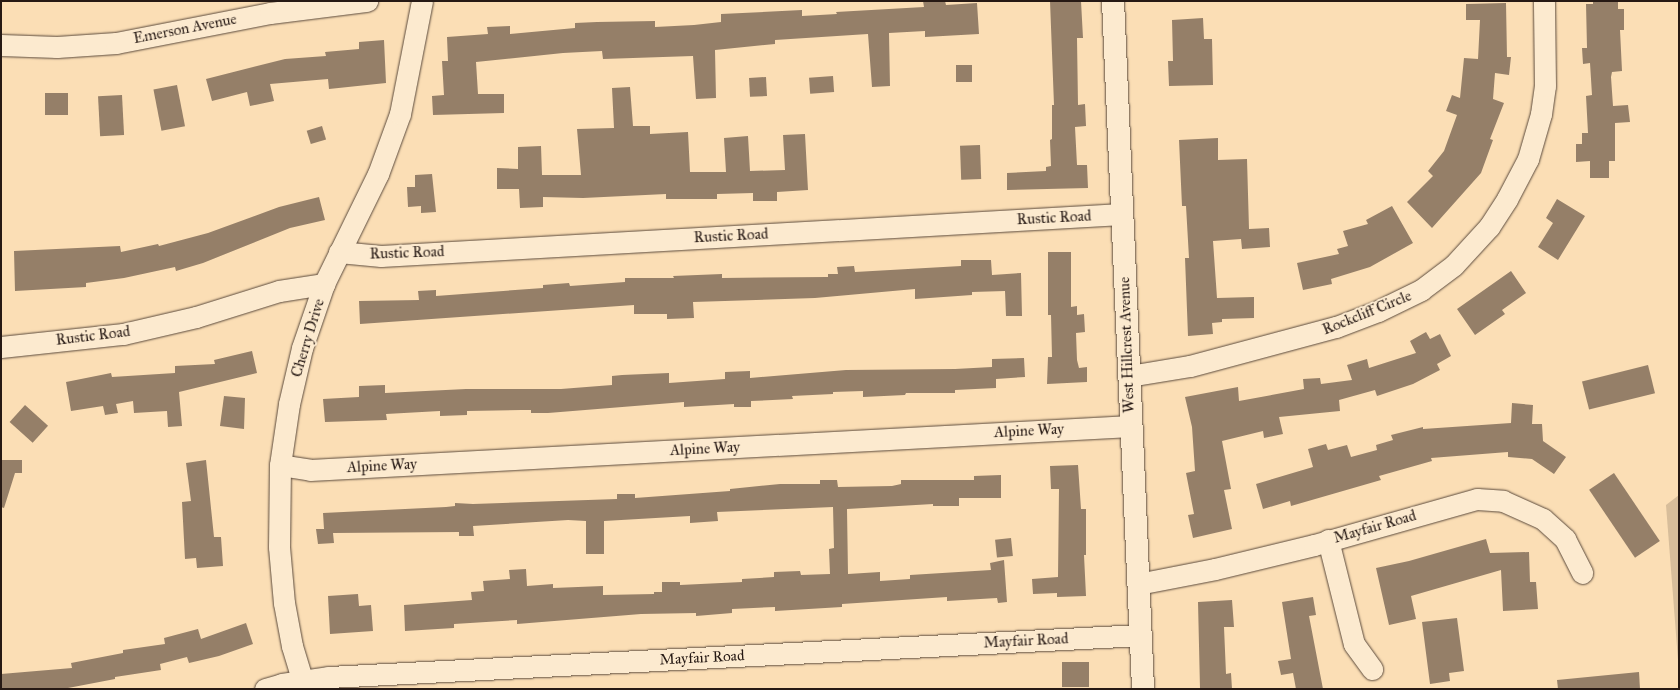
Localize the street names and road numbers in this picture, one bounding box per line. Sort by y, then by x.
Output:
street label: Emerson Avenue [132,10,238,48]
street label: Rustic Road [1016,207,1092,229]
street label: Rustic Road [693,225,769,247]
street label: Rustic Road [369,243,445,263]
street label: West Hillcrest Avenue [1116,277,1138,413]
street label: Rockcliff Circle [1320,287,1414,339]
street label: Cherry Drive [288,297,328,379]
street label: Rustic Road [55,323,131,349]
street label: Alpine Way [994,420,1064,442]
street label: Alpine Way [670,438,740,460]
street label: Alpine Way [347,455,417,477]
street label: Mayfair Road [1332,507,1418,547]
street label: Mayfair Road [983,630,1069,652]
street label: Mayfair Road [659,647,745,669]

